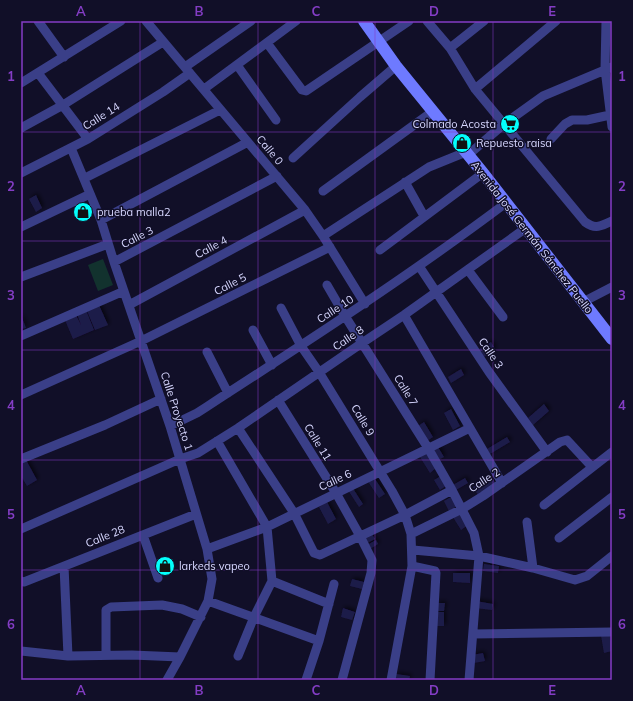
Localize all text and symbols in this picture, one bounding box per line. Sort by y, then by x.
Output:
text: A [76,3,86,19]
text: B [195,3,204,19]
text: C [312,3,321,19]
text: D [429,3,439,19]
text: E [548,3,556,19]
text: 1 [7,68,15,84]
text: 1 [618,68,626,84]
street label: Calle 14 [80,99,123,133]
supermarket icon: Colmado Acosta [499,113,521,135]
place label: Colmado Acosta [412,117,496,131]
street label: Calle 0 [254,132,287,168]
shop icon: Repuesto raisa [451,132,473,154]
place label: Repuesto raisa [476,136,552,150]
street label: Avenida José Germán Sánchez Puello [468,158,596,316]
text: 2 [7,178,15,194]
text: 2 [618,178,626,194]
shop icon: prueba malla2 [72,201,94,223]
place label: prueba malla2 [97,205,171,219]
street label: Calle 3 [118,223,156,251]
street label: Calle 4 [192,233,230,261]
street label: Calle 5 [211,270,249,298]
text: 3 [7,287,15,303]
text: 3 [618,287,626,303]
street label: Calle 10 [314,292,356,326]
street label: Calle 8 [330,322,367,353]
street label: Calle 3 [476,335,506,371]
street label: Calle Proyecto 1 [158,370,196,452]
street label: Calle 7 [391,372,421,408]
text: 4 [7,397,15,413]
text: 4 [618,397,626,413]
street label: Calle 9 [348,402,378,438]
street label: Calle 11 [301,421,335,463]
street label: Calle 2 [466,464,503,495]
street label: Calle 6 [316,466,354,494]
text: 5 [7,506,15,522]
text: 5 [618,506,626,522]
street label: Calle 28 [83,522,127,550]
shop icon: larkeds vapeo [154,555,176,577]
place label: larkeds vapeo [179,559,250,573]
text: 6 [7,616,15,632]
text: 6 [618,616,626,632]
text: A [76,682,86,698]
text: B [195,682,204,698]
text: C [312,682,321,698]
text: D [429,682,439,698]
text: E [548,682,556,698]

